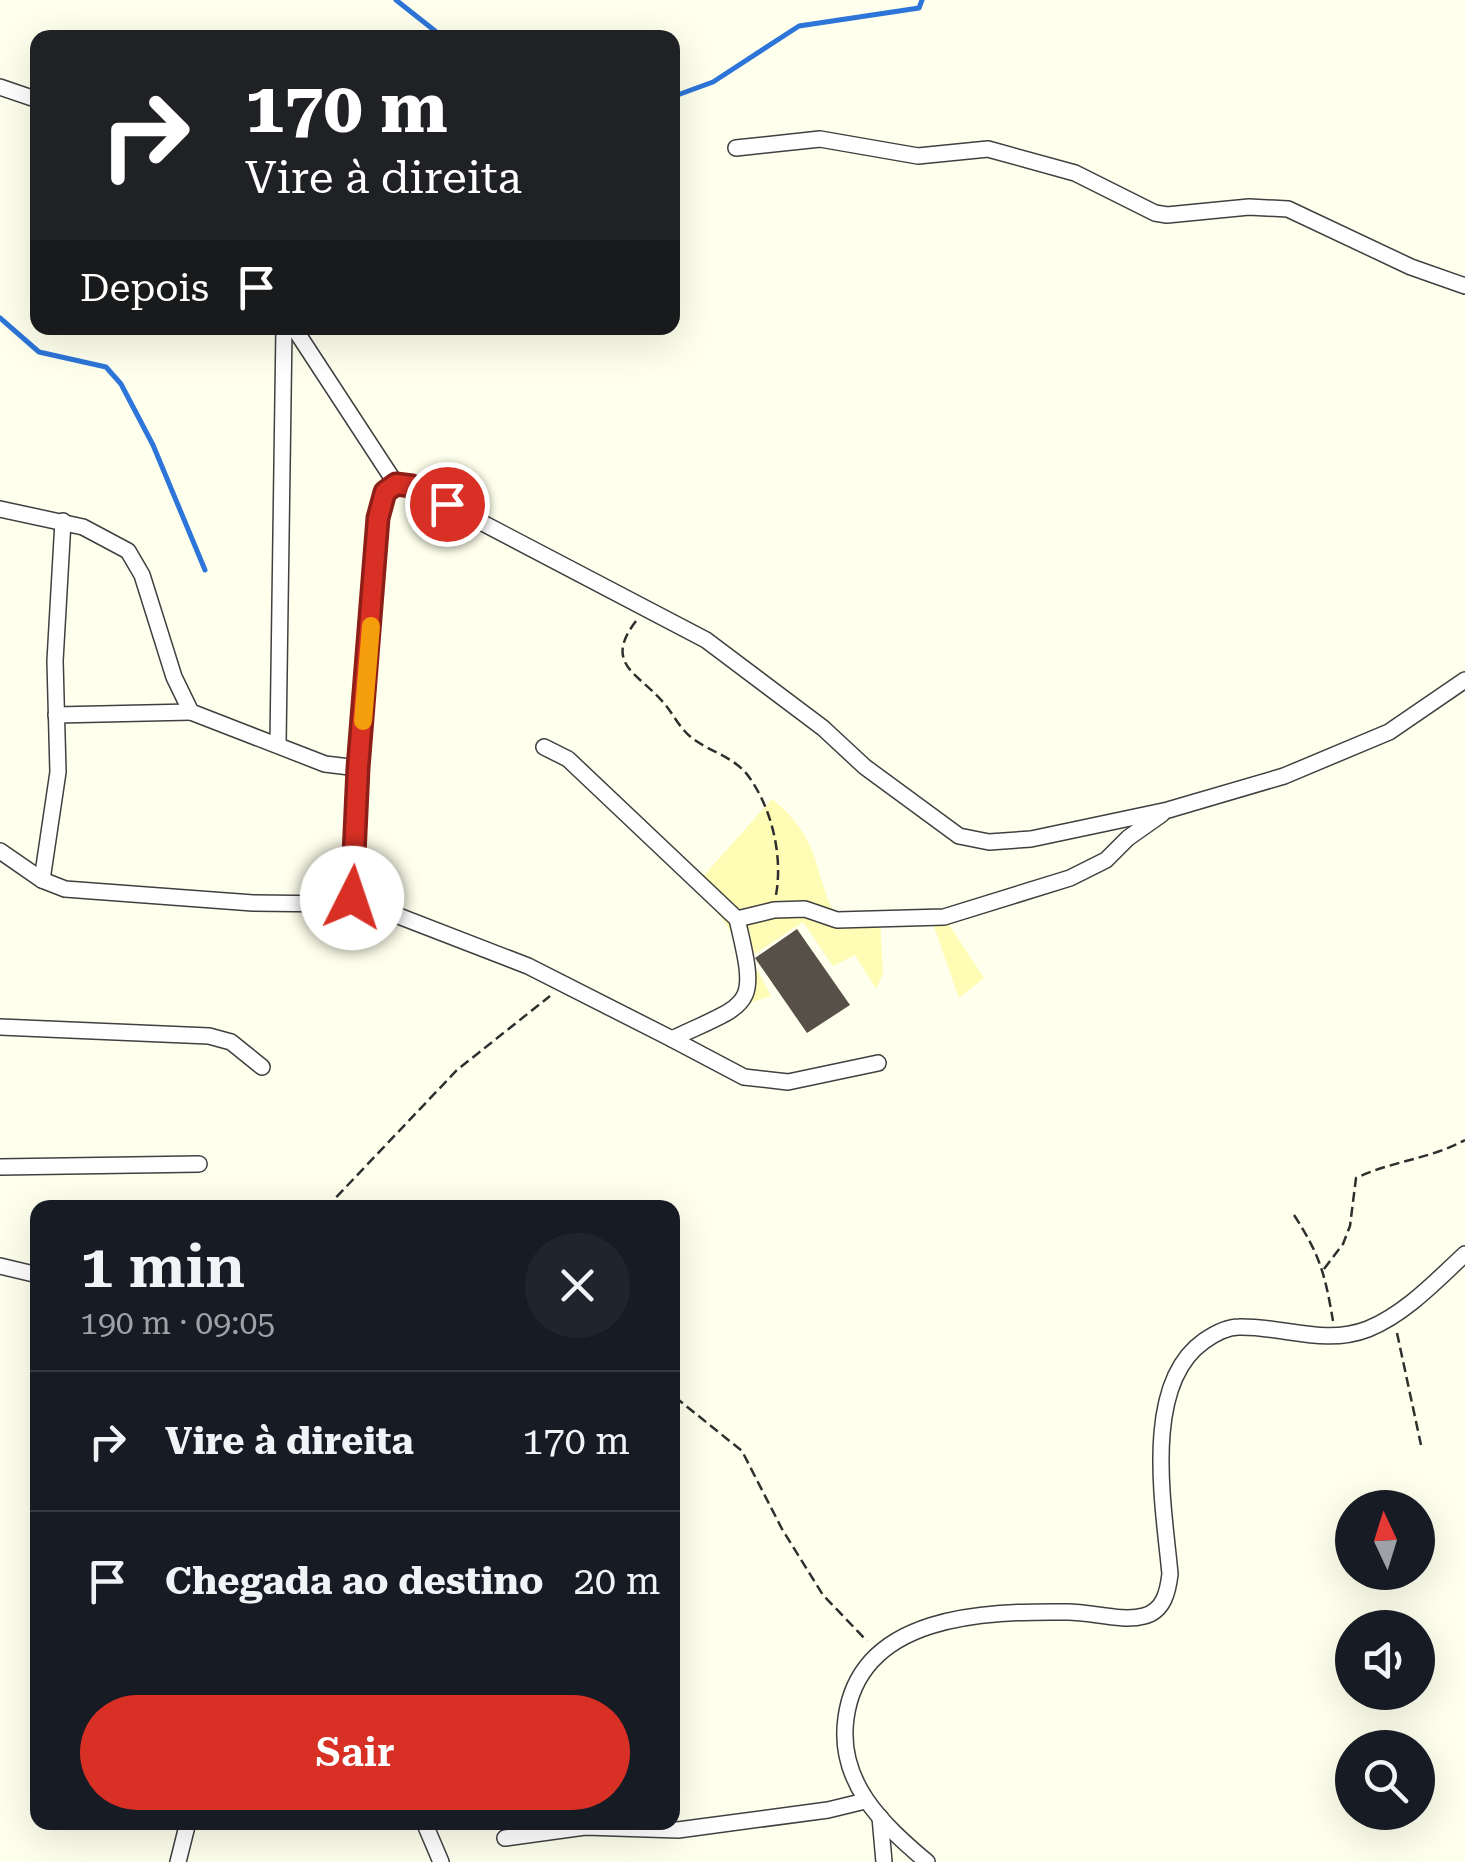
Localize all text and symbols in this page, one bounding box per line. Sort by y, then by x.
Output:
text: 170 m [245,67,448,149]
icon: right [80,70,210,200]
text: Vire à direita [245,151,522,204]
icon: arrive [229,260,284,315]
text: Depois [80,266,209,310]
pin [405,462,490,547]
icon: arrive [420,477,475,532]
position arrow [300,846,404,950]
text: 1 min [80,1231,245,1302]
button: close [525,1233,630,1338]
text: 190 m · 09:05 [80,1304,275,1342]
icon: right [80,1414,135,1469]
text: Vire à direita [165,1419,414,1463]
text: 170 m [522,1419,630,1463]
north arrow [1335,1490,1435,1590]
map controls [1335,1490,1435,1830]
icon: arrive [80,1554,135,1609]
text: Chegada ao destino [165,1559,543,1603]
text: 20 m [573,1559,660,1603]
button: sound [1335,1610,1435,1710]
button: Sair [80,1695,630,1810]
button: search [1335,1730,1435,1830]

